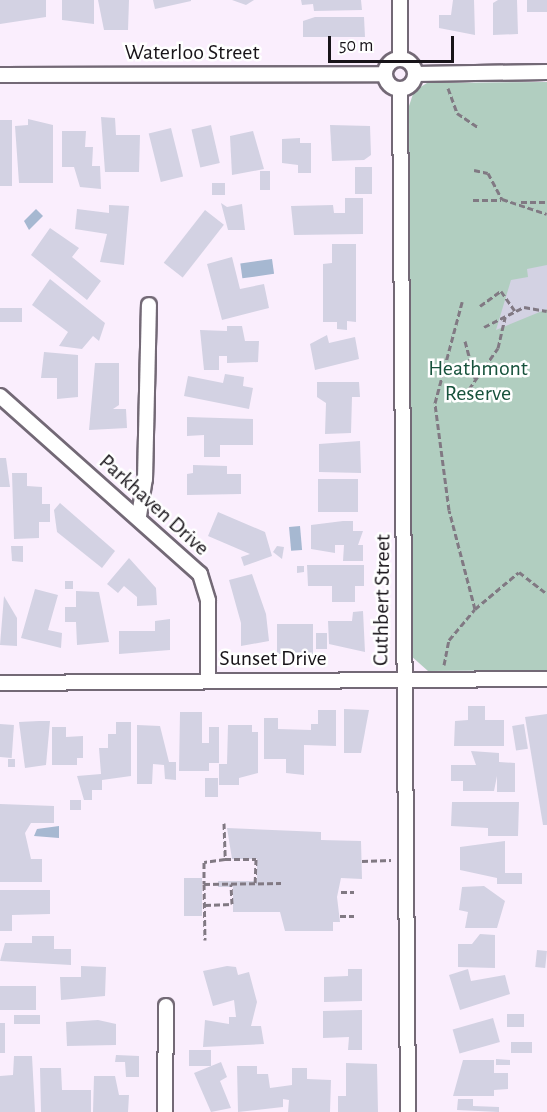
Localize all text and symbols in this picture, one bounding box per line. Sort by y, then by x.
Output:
scale bar [331,24,457,62]
text: 50 m [339,37,373,55]
street label: Waterloo Street [124,40,260,66]
park label: Heathmont Reserve [428,355,528,406]
street label: Parkhaven Drive [93,449,215,561]
street label: Cuthbert Street [368,534,396,666]
street label: Sunset Drive [219,646,327,672]

